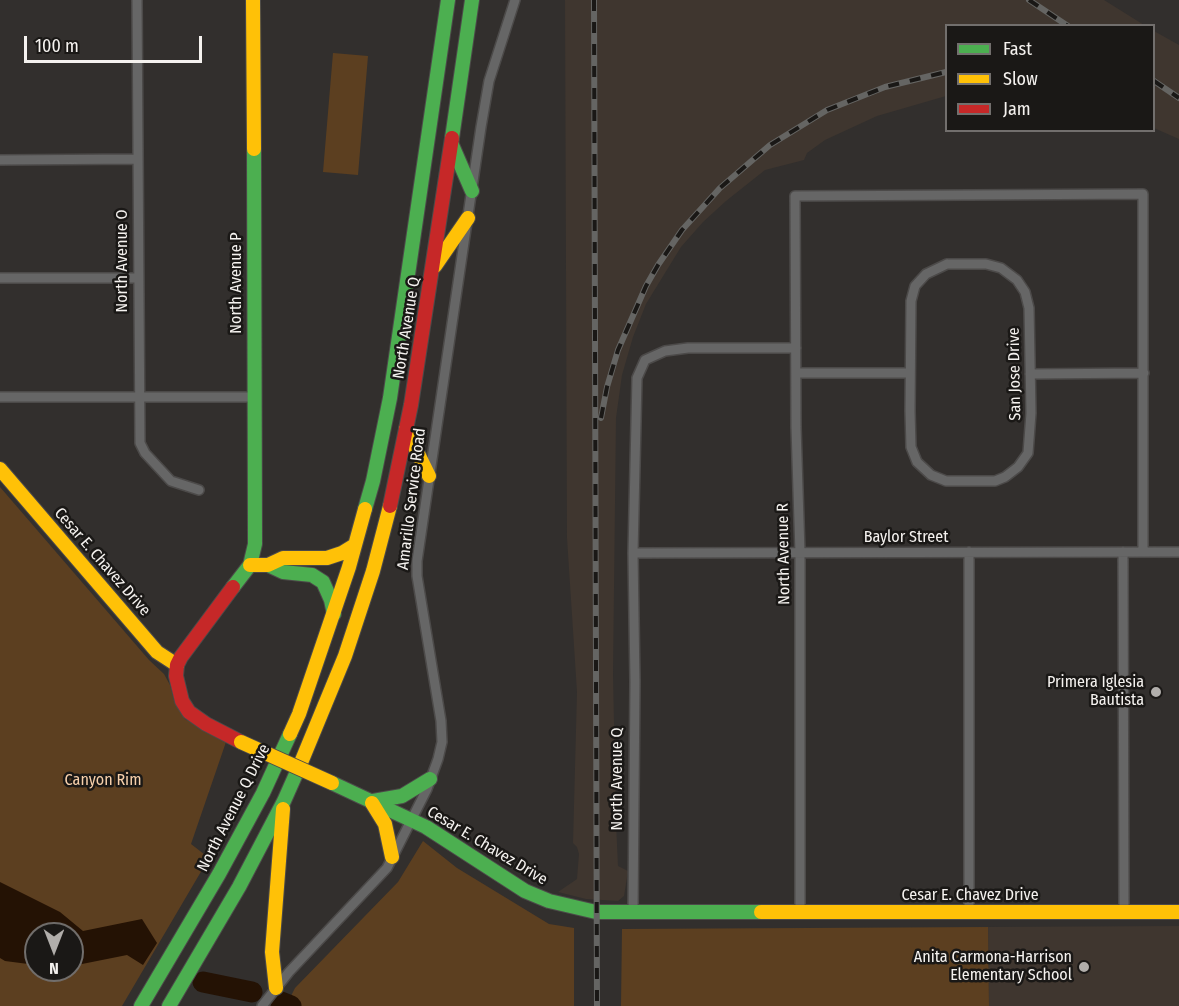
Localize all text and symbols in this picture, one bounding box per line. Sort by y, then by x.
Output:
scale bar [27,24,206,62]
legend [945,24,1155,132]
text: 100 m [35,35,79,57]
text: Fast [1003,38,1032,60]
text: Slow [1003,68,1038,90]
text: Jam [1003,98,1031,120]
street label: North Avenue O [113,209,133,313]
street label: North Avenue P [227,232,247,334]
street label: North Avenue Q [389,276,425,380]
street label: San Jose Drive [1005,327,1025,421]
street label: Amarillo Service Road [394,427,430,571]
street label: North Avenue R [774,503,794,605]
street label: Cesar E. Chavez Drive [50,504,154,620]
street label: Baylor Street [864,528,948,548]
place label: Primera Iglesia Bautista [1047,673,1144,711]
marker: Primera Iglesia Bautista [1149,685,1163,699]
street label: North Avenue Q [608,727,628,831]
street label: North Avenue Q Drive [194,741,274,875]
park label: Canyon Rim [65,771,141,791]
street label: Cesar E. Chavez Drive [423,802,551,890]
street label: Cesar E. Chavez Drive [901,886,1039,906]
north arrow [24,922,84,982]
place label: Anita Carmona-Harrison Elementary School [914,948,1072,986]
text: N [49,959,59,978]
marker: Anita Carmona-Harrison Elementary School [1077,960,1091,974]

